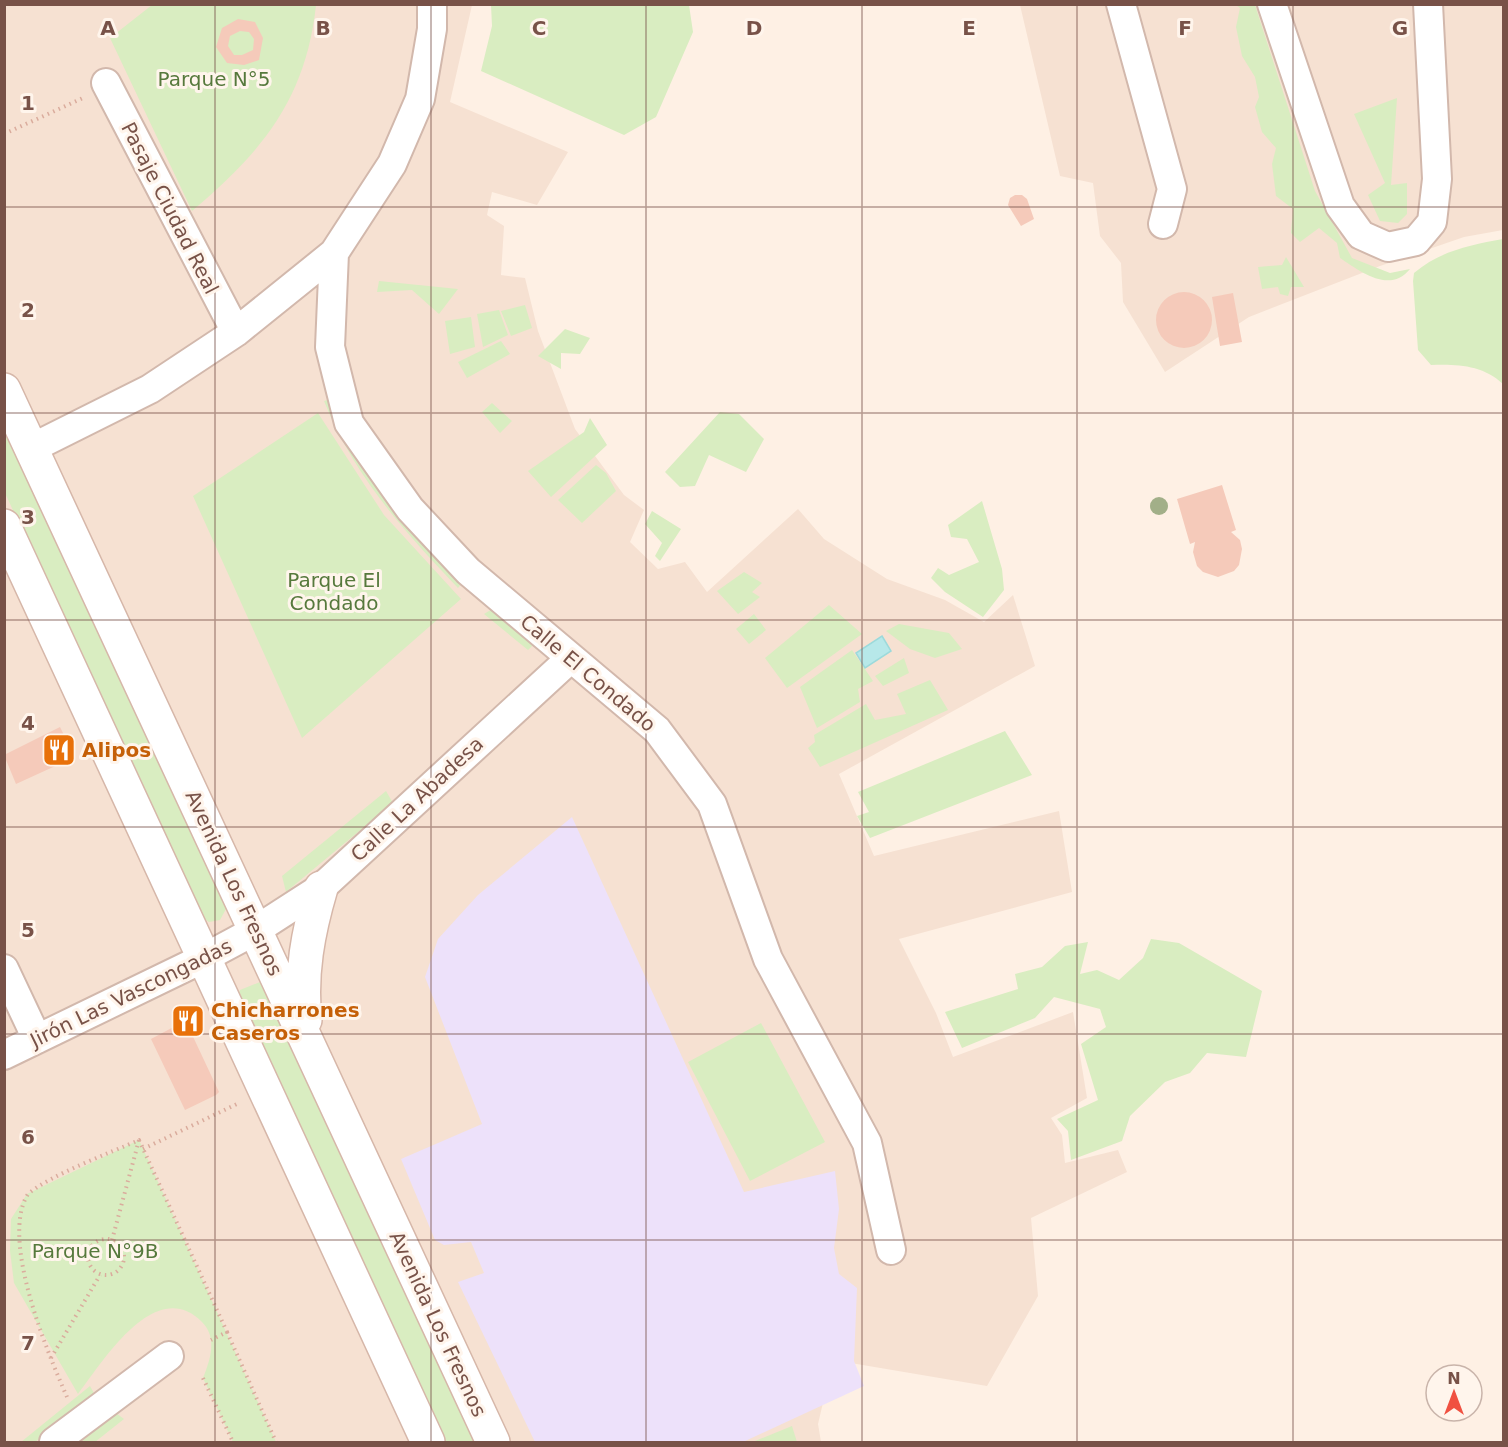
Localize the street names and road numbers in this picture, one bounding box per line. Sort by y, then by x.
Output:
street label: Pasaje Ciudad Real [116,118,224,298]
street label: Calle El Condado [515,609,661,737]
street label: Calle La Abadesa [346,732,488,866]
street label: Avenida Los Fresnos [180,786,288,980]
street label: Jirón Las Vascongadas [24,934,236,1053]
street label: Avenida Los Fresnos [384,1227,492,1421]

